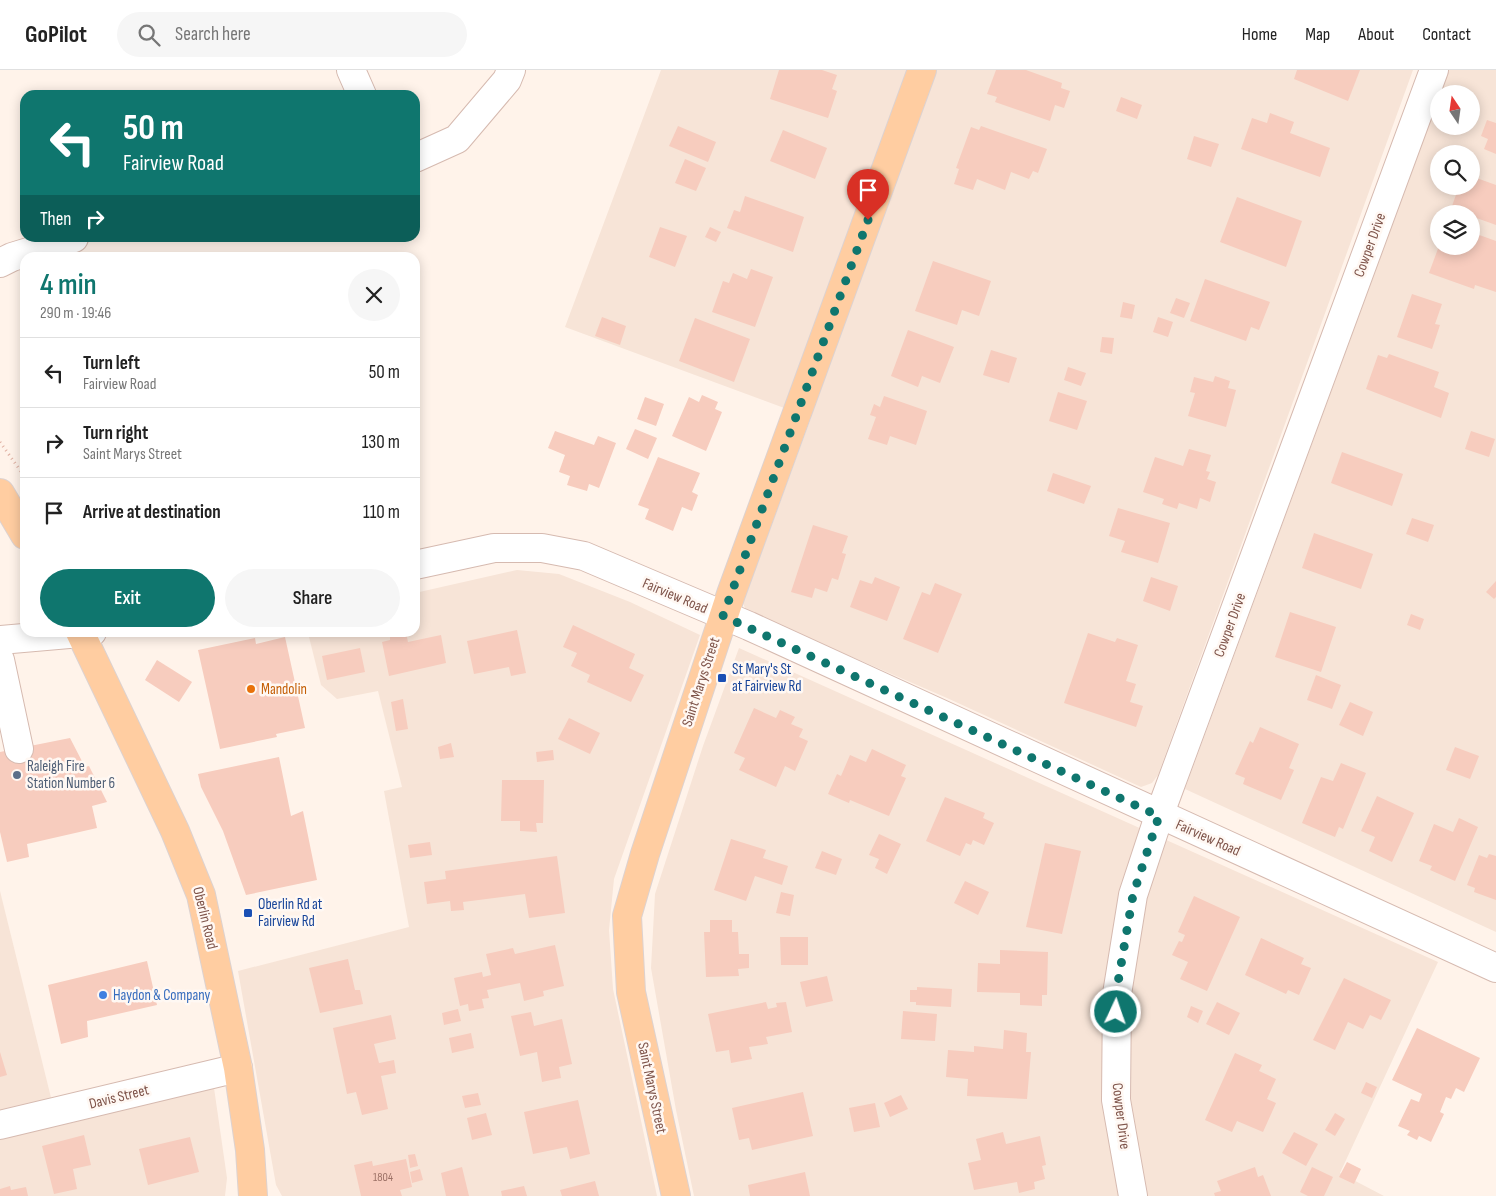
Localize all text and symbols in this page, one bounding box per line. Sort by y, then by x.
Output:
search box [117,12,467,57]
text: GoPilot [25,20,87,49]
icon: search [135,21,163,49]
text: Search here [175,23,251,46]
text: Home [1242,24,1277,45]
text: Map [1305,24,1330,45]
text: About [1358,24,1394,45]
text: Contact [1422,24,1471,45]
north arrow [1430,85,1480,135]
map controls [1430,85,1480,255]
text: 50 m [123,107,184,150]
icon: left [40,110,105,175]
button: search [1430,145,1480,195]
text: Fairview Road [123,150,224,177]
pin [847,169,889,220]
icon: arrive [854,176,882,204]
icon: right [81,205,109,233]
button: layers [1430,205,1480,255]
text: Then [40,208,71,231]
street label: Cowper Drive [1350,210,1390,280]
text: 4 min [40,267,97,303]
button: close [348,269,400,321]
text: 290 m · 19:46 [40,304,111,323]
text: Turn left [83,352,140,375]
icon: left [40,359,68,387]
text: 50 m [369,361,400,384]
text: Fairview Road [83,375,156,394]
text: Turn right [83,422,148,445]
icon: right [40,429,68,457]
text: 130 m [362,431,400,454]
text: Saint Marys Street [83,445,182,464]
icon: arrive [40,499,68,527]
text: Arrive at destination [83,501,221,524]
text: 110 m [363,501,400,524]
button: Exit [40,569,215,627]
button: Share [225,569,400,627]
street label: Fairview Road [640,574,710,618]
street label: Cowper Drive [1210,590,1250,660]
street label: Saint Marys Street [678,635,725,729]
place label: St Mary's St at Fairview Rd [732,660,802,696]
marker: St Mary's St at Fairview Rd [716,672,728,684]
place label: Mandolin [261,680,307,699]
marker: Mandolin [245,683,257,695]
place label: Raleigh Fire Station Number 6 [27,757,115,793]
marker: Raleigh Fire Station Number 6 [11,769,23,781]
street label: Fairview Road [1173,815,1243,861]
street label: Oberlin Road [188,885,222,951]
place label: Oberlin Rd at Fairview Rd [258,895,323,931]
marker: Oberlin Rd at Fairview Rd [242,907,254,919]
position arrow [1089,985,1141,1037]
place label: Haydon & Company [113,986,211,1005]
marker: Haydon & Company [97,989,109,1001]
street label: Saint Marys Street [633,1041,671,1136]
street label: Davis Street [87,1080,151,1114]
street label: Cowper Drive [1107,1082,1135,1150]
house number: 1804 [373,1170,393,1185]

